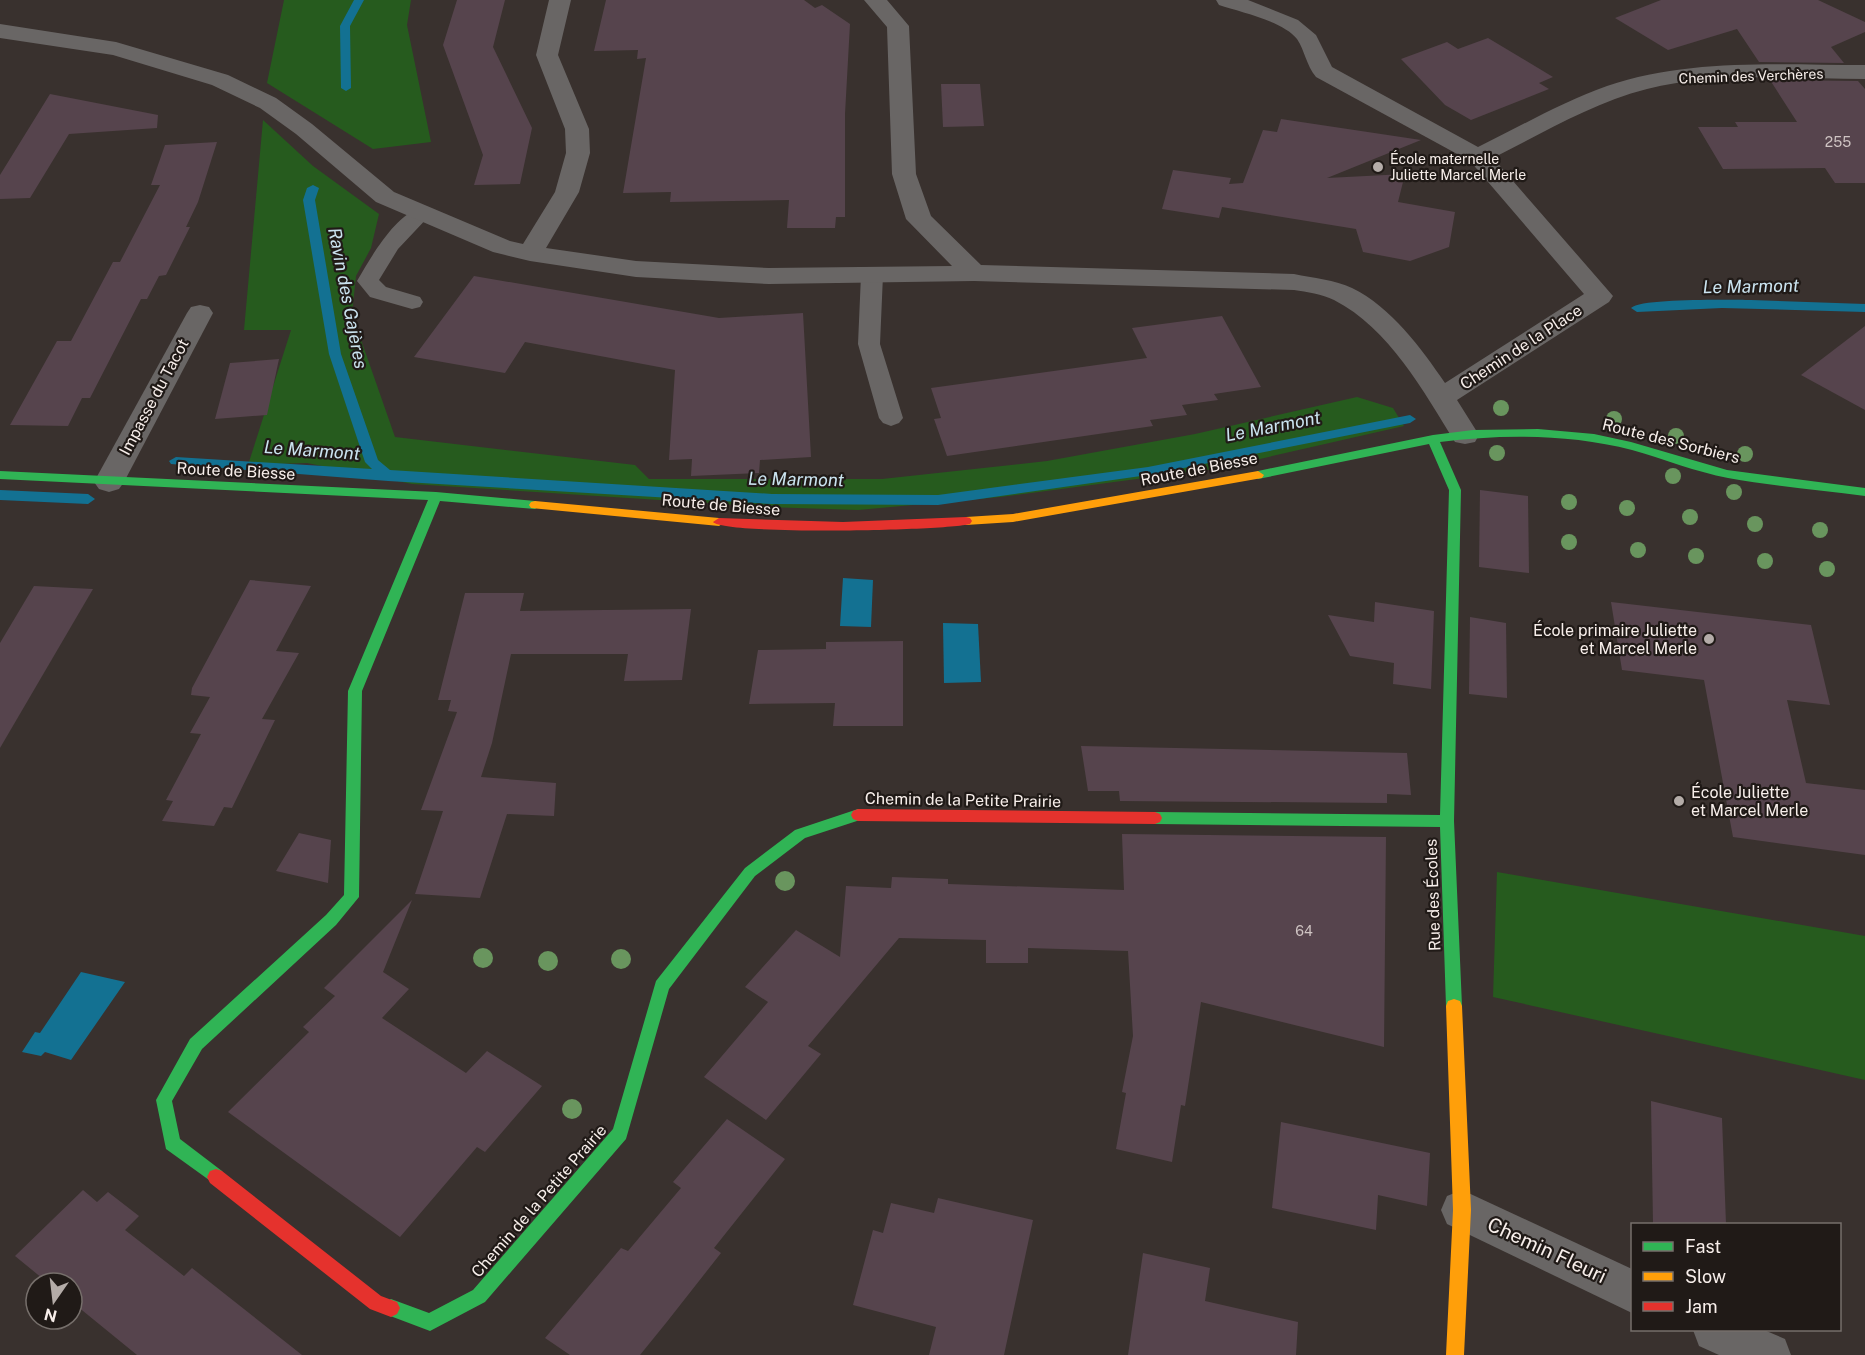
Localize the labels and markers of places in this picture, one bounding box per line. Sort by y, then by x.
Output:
place label: École maternelle Juliette Marcel Merle [1390,150,1526,183]
marker: École maternelle Juliette Marcel Merle [1371,160,1385,174]
place label: École primaire Juliette et Marcel Merle [1533,620,1697,658]
marker: École primaire Juliette et Marcel Merle [1702,632,1716,646]
place label: École Juliette et Marcel Merle [1691,782,1808,820]
marker: École Juliette et Marcel Merle [1672,794,1686,808]

